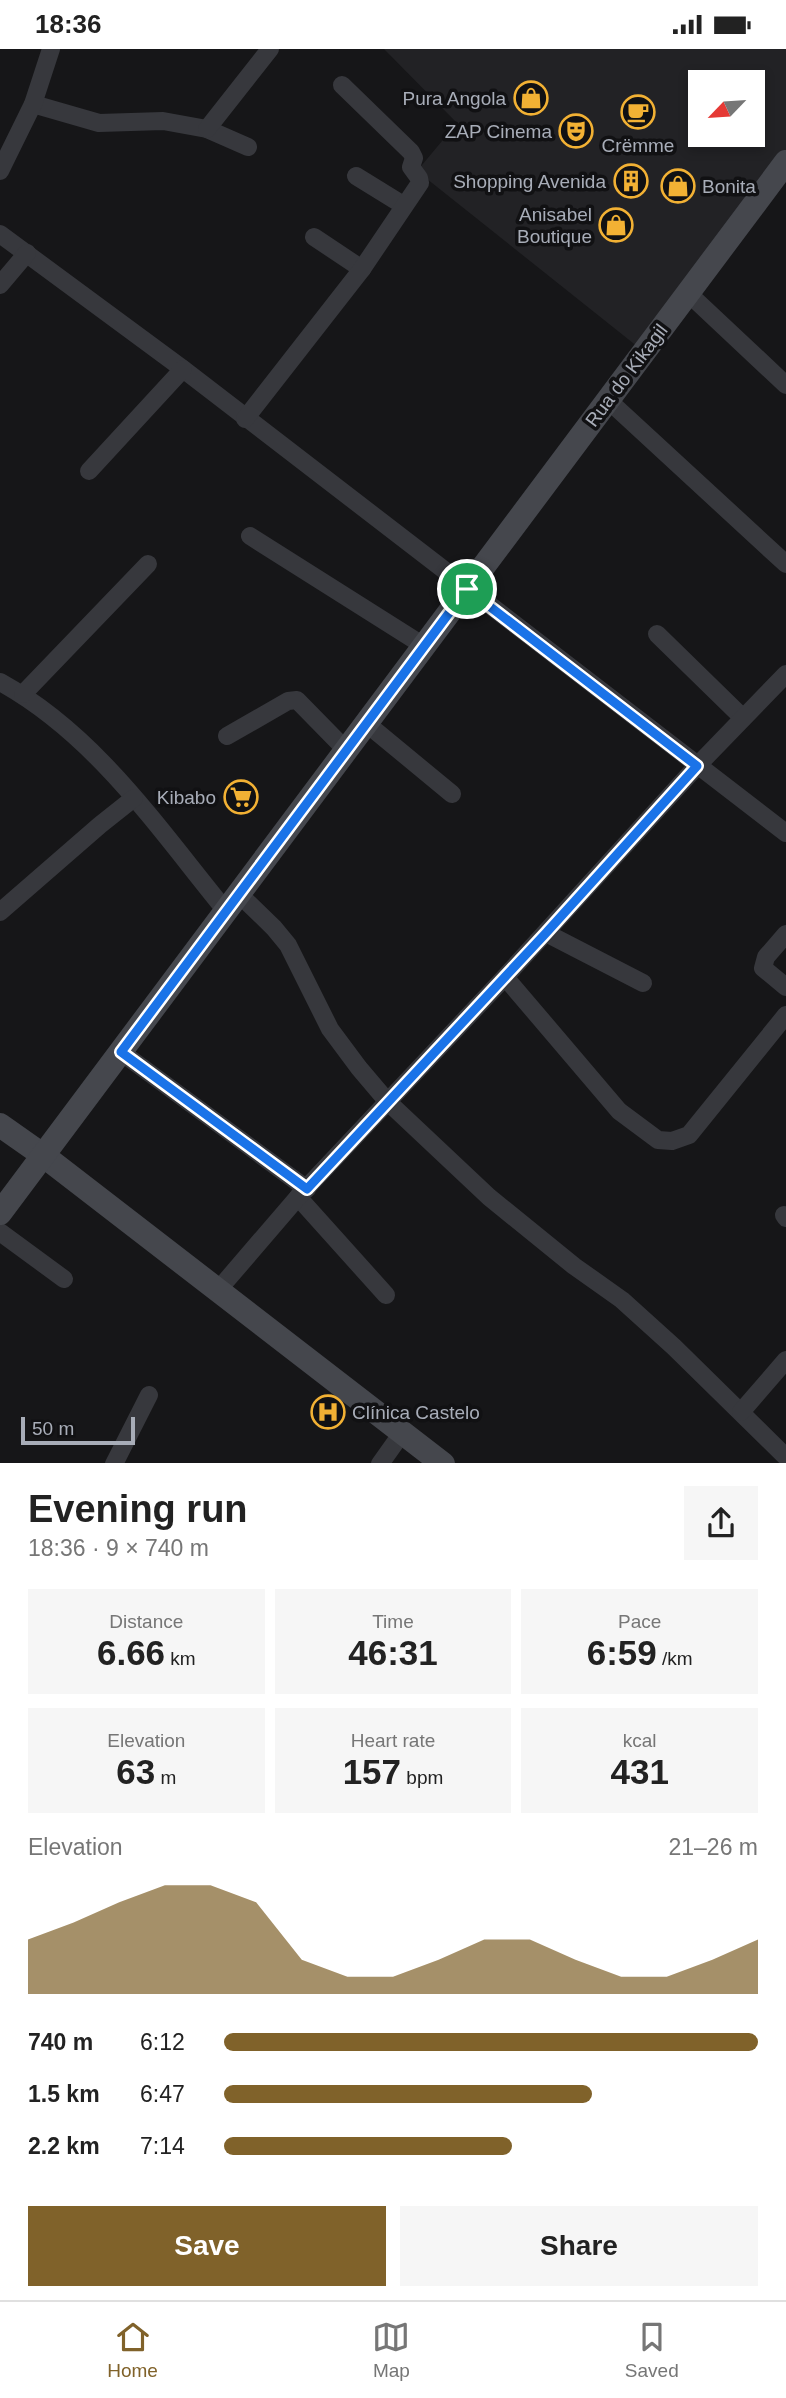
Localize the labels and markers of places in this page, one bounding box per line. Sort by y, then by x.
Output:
shop icon: Pura Angola [512,79,550,117]
place label: Pura Angola [402,88,506,109]
cafe icon: Crëmme [619,93,657,131]
theatre icon: ZAP Cinema [557,112,595,150]
place label: ZAP Cinema [445,121,552,142]
place label: Crëmme [602,135,674,156]
building icon: Shopping Avenida [612,162,650,200]
shop icon: Bonita [659,167,697,205]
place label: Shopping Avenida [453,171,606,192]
place label: Bonita [702,176,756,197]
place label: Anisabel Boutique [517,204,592,247]
shop icon: Anisabel Boutique [597,206,635,244]
pin [437,559,497,619]
supermarket icon: Kibabo [222,778,260,816]
place label: Kibabo [157,787,216,808]
hospital icon: Clínica Castelo [309,1393,347,1431]
place label: Clínica Castelo [352,1402,480,1423]

